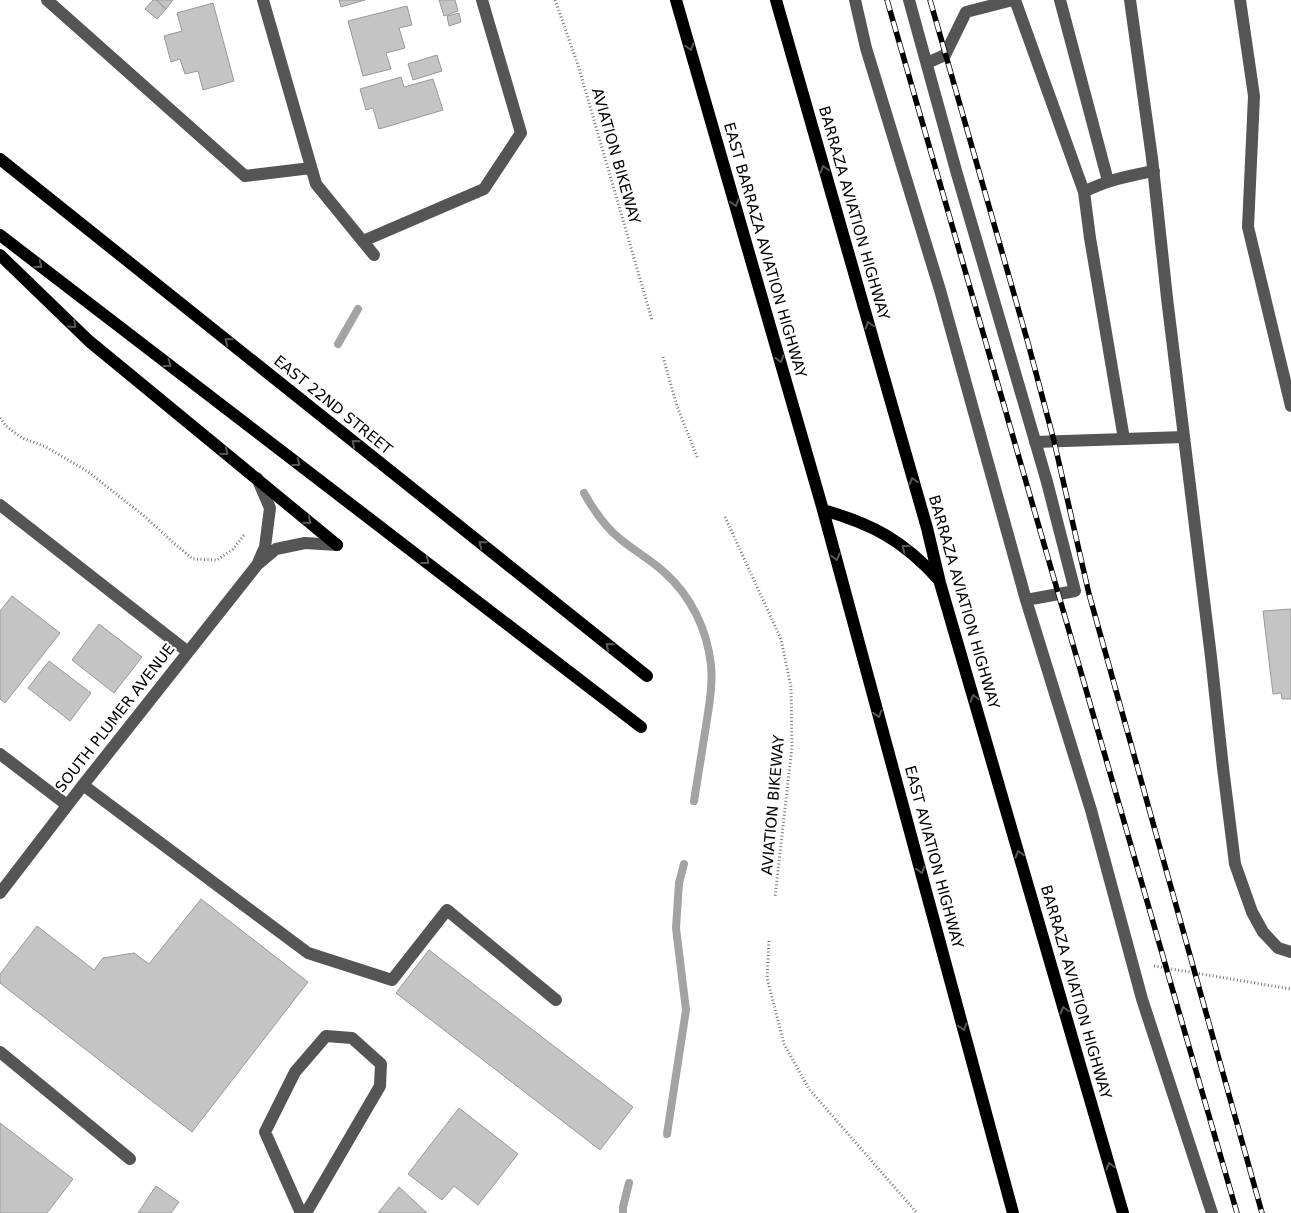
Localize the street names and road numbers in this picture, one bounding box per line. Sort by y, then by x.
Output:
street label: AVIATION BIKEWAY [588,86,644,227]
street label: BARRAZA AVIATION HIGHWAY [815,104,893,323]
street label: EAST BARRAZA AVIATION HIGHWAY [720,120,810,381]
street label: EAST 22ND STREET [270,352,396,459]
street label: BARRAZA AVIATION HIGHWAY [925,493,1003,712]
street label: SOUTH PLUMER AVENUE [51,640,179,796]
street label: AVIATION BIKEWAY [758,733,788,876]
street label: EAST AVIATION HIGHWAY [901,764,967,951]
street label: BARRAZA AVIATION HIGHWAY [1037,883,1115,1102]

